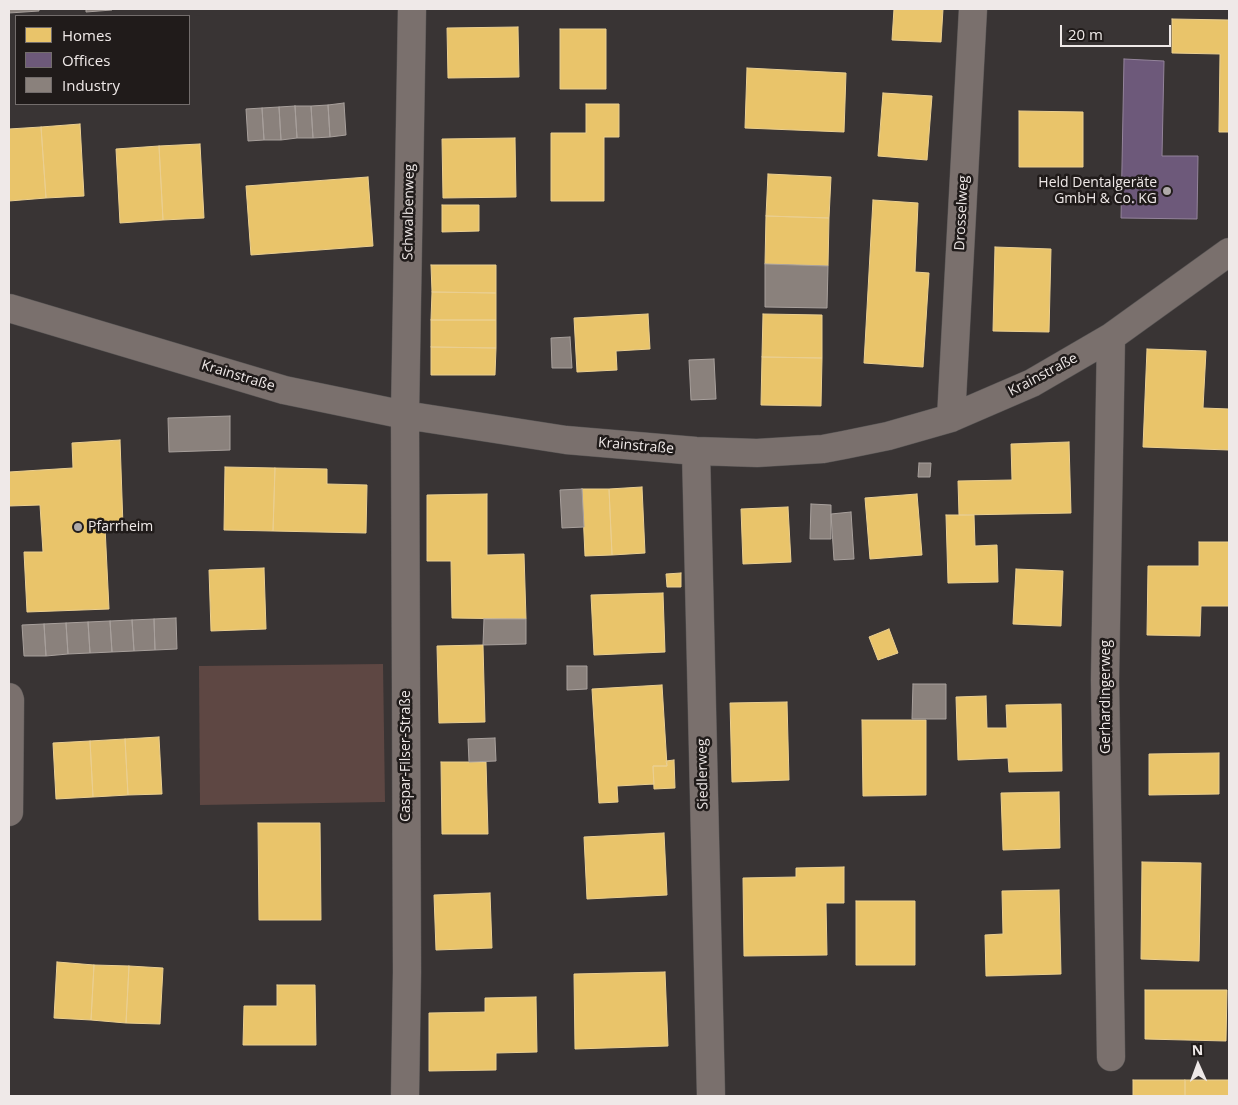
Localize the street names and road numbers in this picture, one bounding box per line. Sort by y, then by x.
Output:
street label: Schwalbenweg [400,164,418,260]
street label: Drosselweg [952,175,972,251]
street label: Krainstraße [1006,350,1080,400]
street label: Krainstraße [199,357,277,395]
street label: Krainstraße [597,434,675,458]
street label: Gerhardingerweg [1098,640,1114,754]
street label: Caspar-Filser-Straße [398,690,414,822]
street label: Siedlerweg [694,738,712,810]

